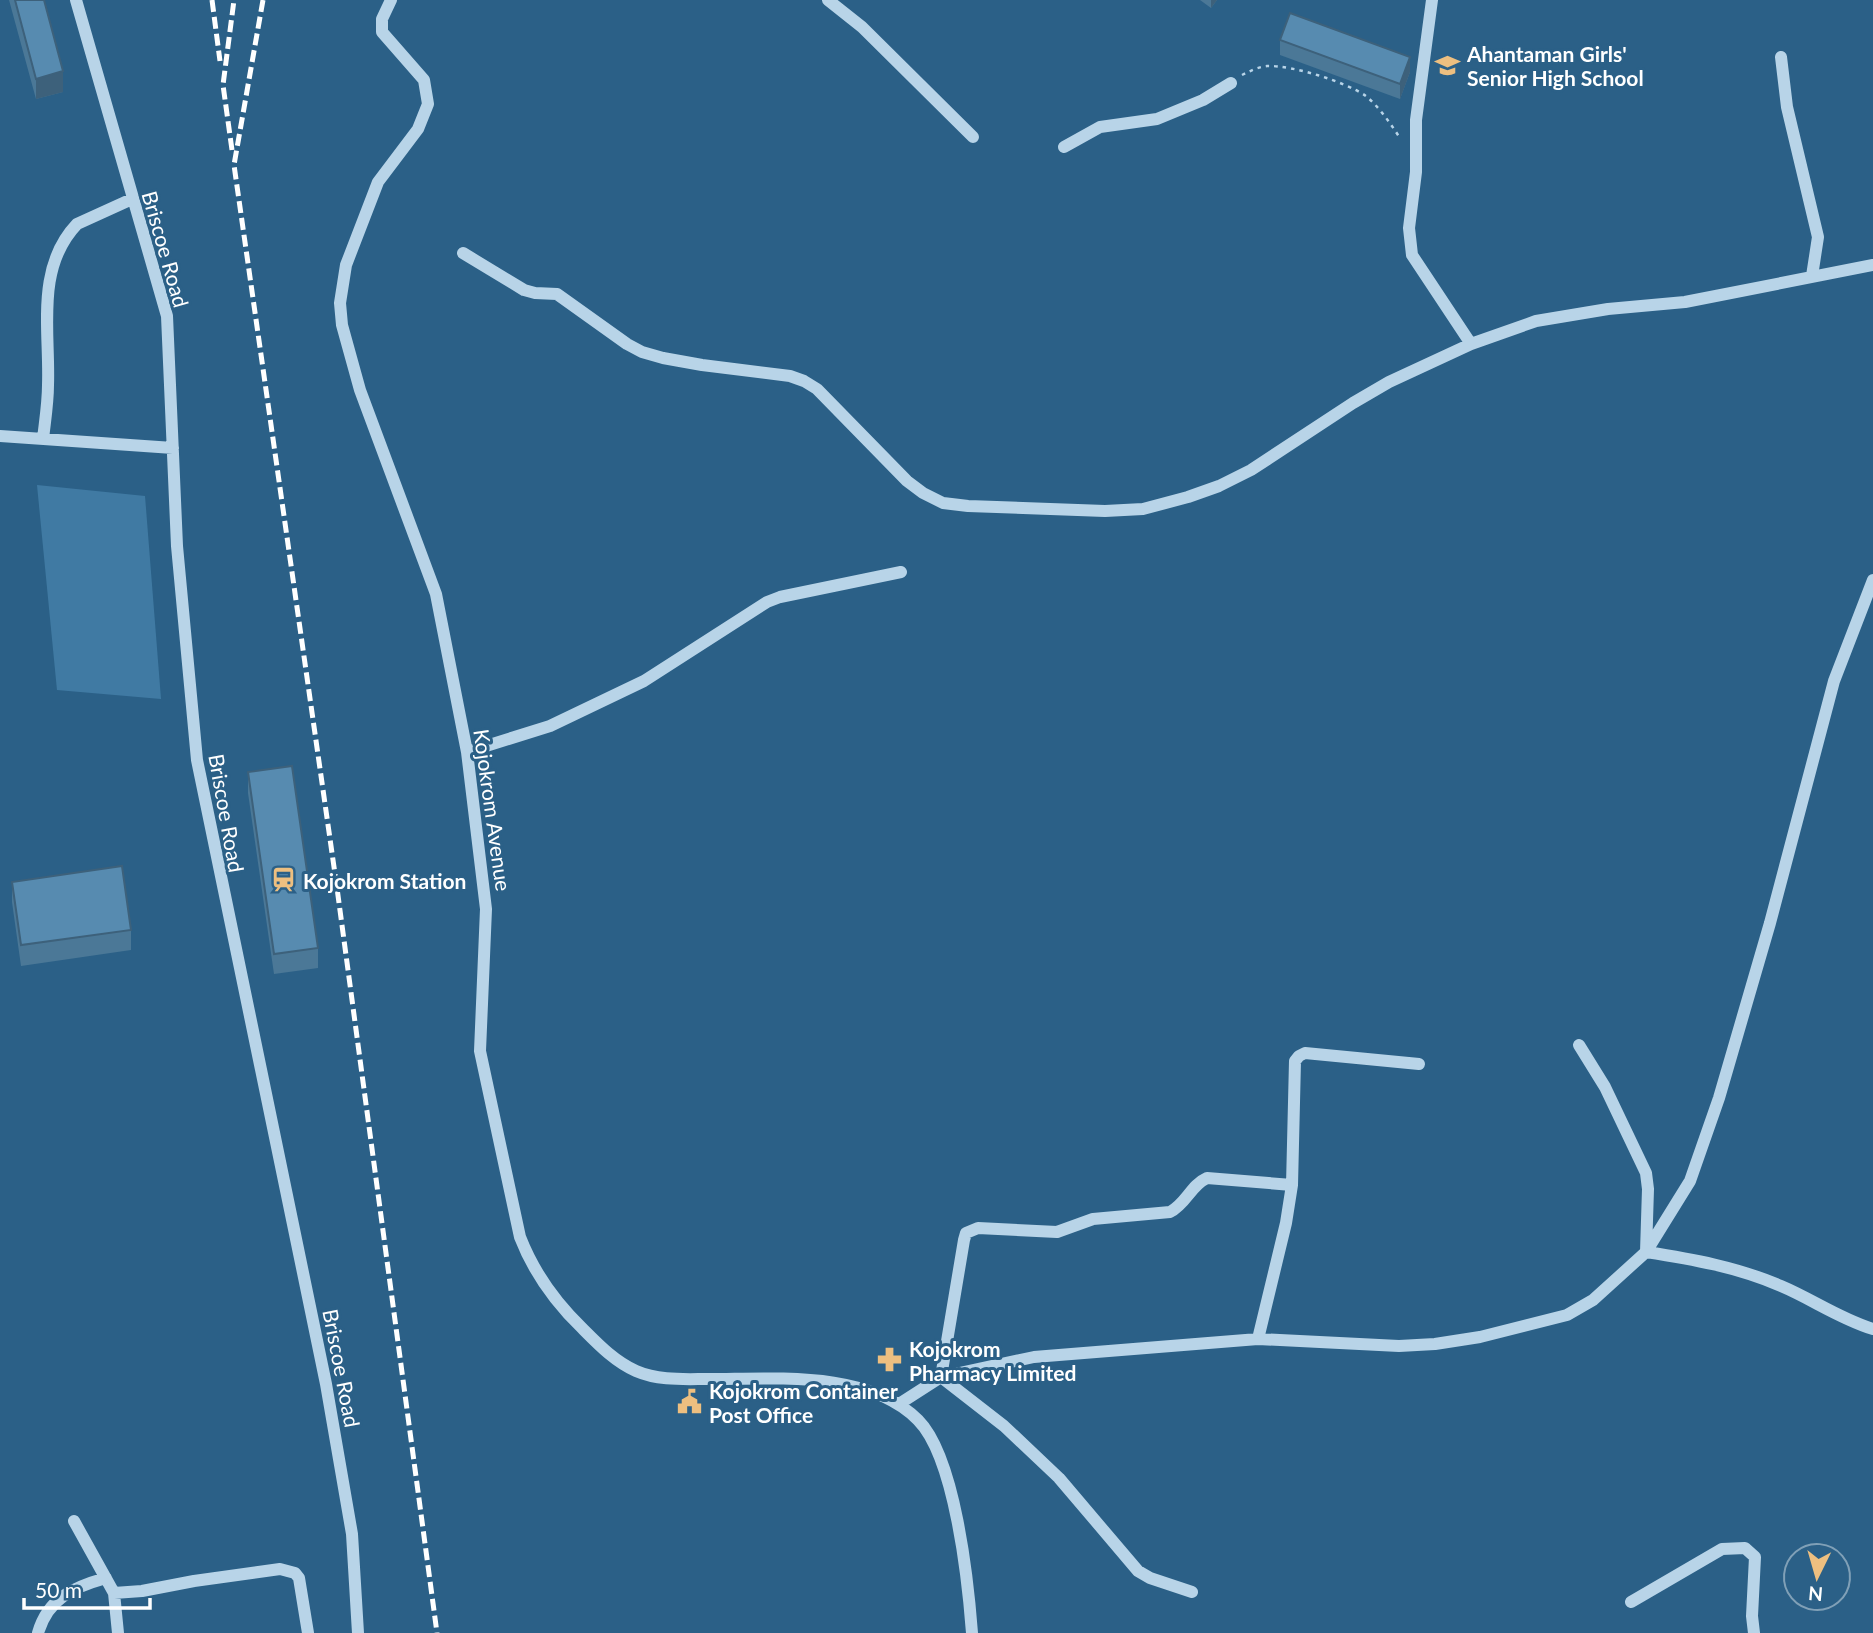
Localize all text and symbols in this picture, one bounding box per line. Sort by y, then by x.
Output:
place label: Ahantaman Girls' Senior High School [1466,41,1644,90]
school or university icon: Ahantaman Girls' Senior High School [1433,51,1461,79]
street label: Briscoe Road [137,188,195,310]
street label: Kojokrom Avenue [469,727,517,893]
street label: Briscoe Road [204,752,250,874]
station icon: Kojokrom Station [269,866,297,894]
place label: Kojokrom Station [303,868,466,893]
street label: Briscoe Road [318,1307,366,1429]
place label: Kojokrom Pharmacy Limited [909,1336,1076,1385]
pharmacy icon: Kojokrom Pharmacy Limited [875,1346,903,1374]
place label: Kojokrom Container Post Office [709,1378,898,1427]
public building icon: Kojokrom Container Post Office [675,1388,703,1416]
north arrow [1782,1542,1852,1612]
scale bar [24,1566,150,1610]
text: 50 m [35,1577,82,1602]
text: N [1807,1582,1824,1607]

